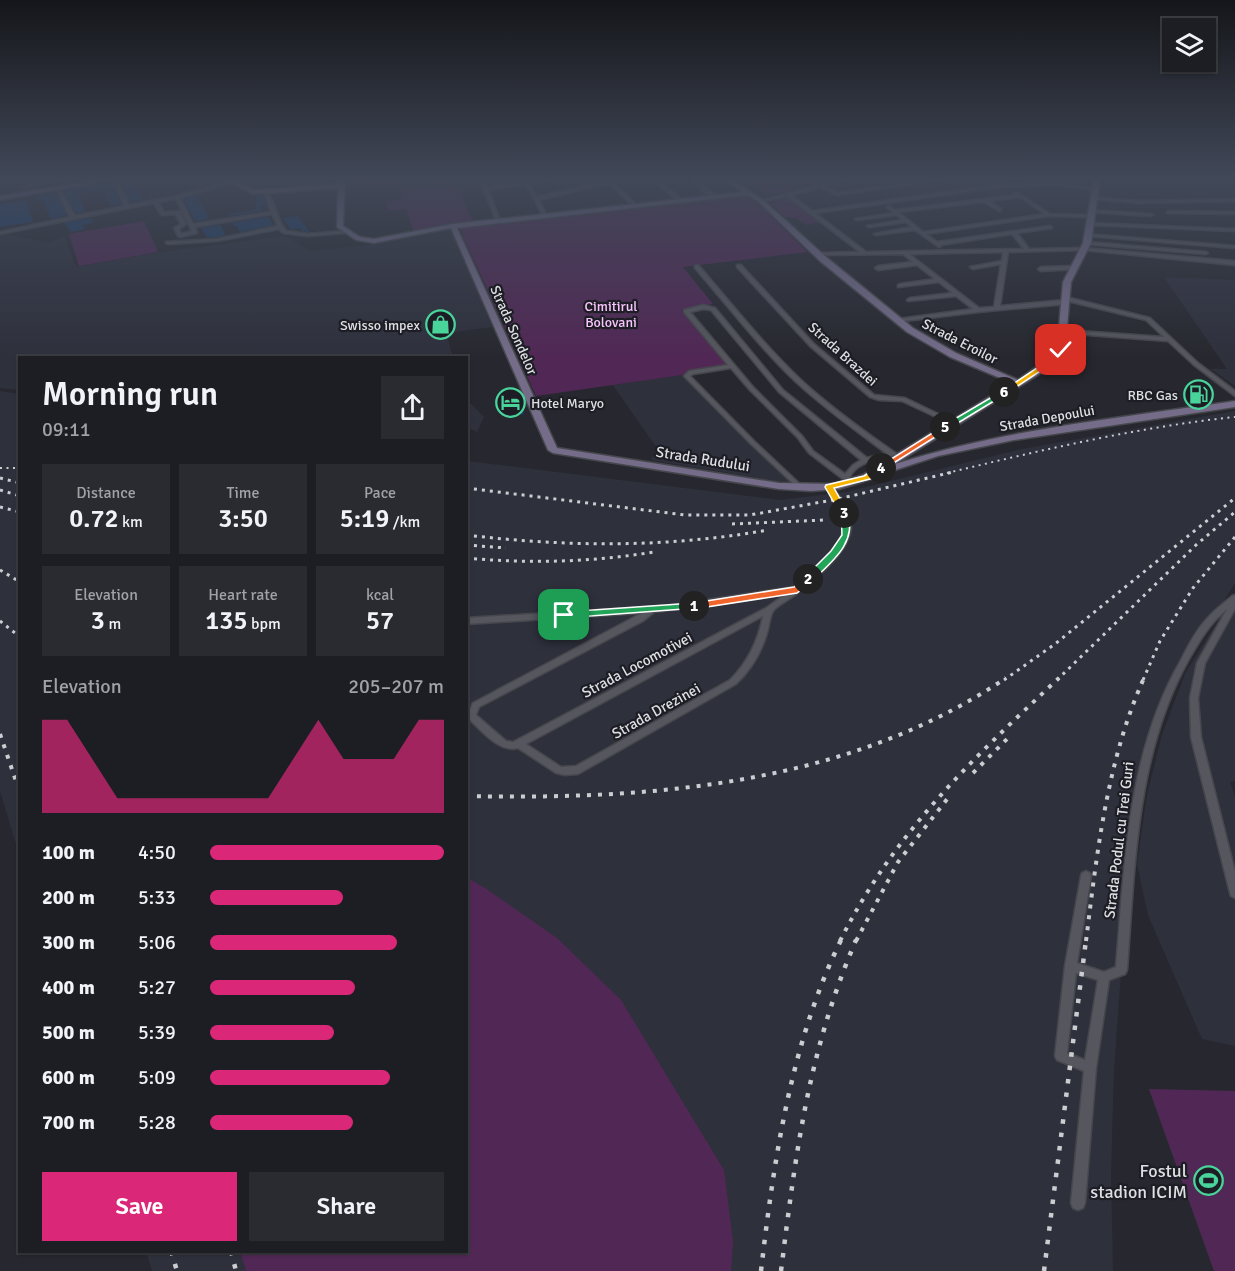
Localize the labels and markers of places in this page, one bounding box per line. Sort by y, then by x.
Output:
shop icon: Swisso impex [425,309,457,341]
place label: Swisso impex [340,317,421,334]
pin [1035,324,1086,375]
pin: 6 [989,377,1019,407]
fuel station icon: RBC Gas [1183,379,1215,411]
hotel icon: Hotel Maryo [494,387,526,419]
place label: RBC Gas [1127,387,1178,404]
place label: Hotel Maryo [531,395,604,412]
pin: 5 [930,412,960,442]
pin: 4 [866,453,896,483]
pin: 3 [829,498,859,528]
pin: 2 [793,564,823,594]
pin [538,589,589,640]
pin: 1 [679,591,709,621]
place label: Fostul stadion ICIM [1090,1160,1187,1203]
sports icon: Fostul stadion ICIM [1192,1165,1224,1197]

